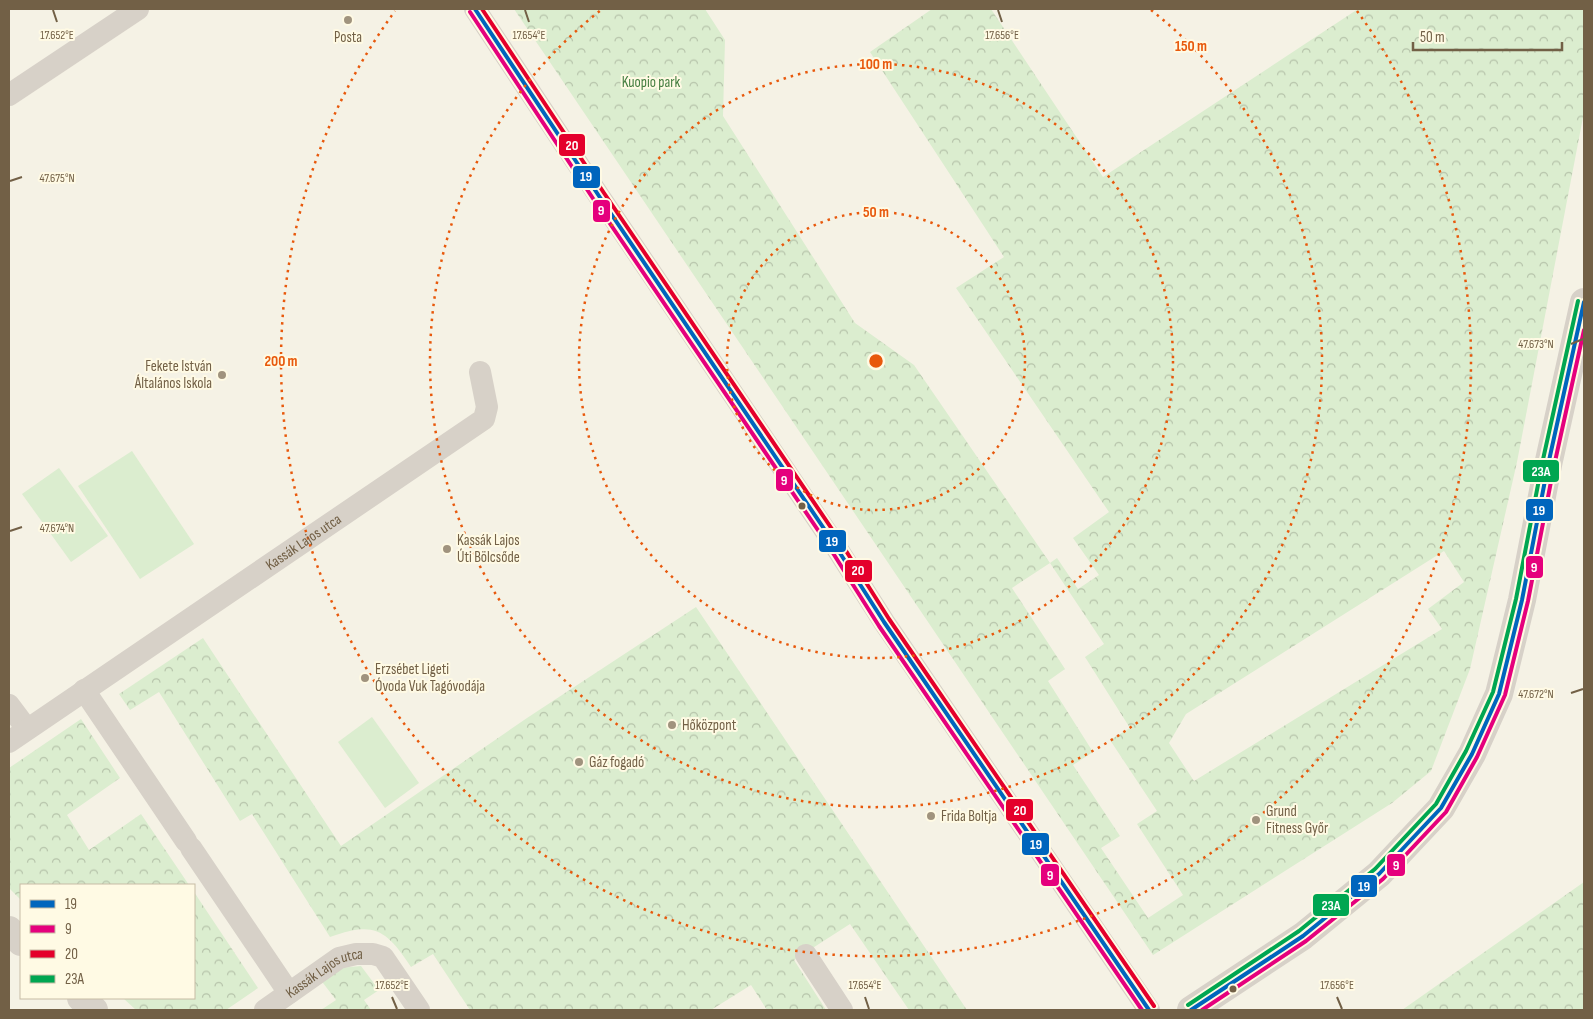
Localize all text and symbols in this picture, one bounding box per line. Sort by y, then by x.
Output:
marker: Posta [342,14,354,26]
scale bar [1413,20,1562,52]
text: 17.652°E [40,28,74,43]
place label: Posta [334,28,362,47]
text: 17.654°E [512,28,546,43]
text: 17.656°E [985,28,1019,43]
text: 50 m [1420,28,1445,47]
text: 150 m [1175,37,1207,56]
text: 100 m [860,55,892,74]
park label: Kuopio park [622,73,681,92]
line badge: 20 [558,133,586,157]
text: 20 [566,137,579,154]
line badge: 19 [572,165,601,189]
text: 19 [580,168,592,185]
text: 47.675°N [39,171,75,186]
line badge: 9 [592,199,611,223]
text: 9 [598,202,605,219]
text: 50 m [863,203,889,222]
text: 47.673°N [1518,337,1554,352]
text: 200 m [264,352,298,371]
centre of rings [867,352,885,370]
place label: Fekete István Általános Iskola [134,357,212,393]
marker: Fekete István Általános Iskola [216,369,228,381]
line badge: 23A [1522,459,1560,483]
text: 23A [1531,463,1551,480]
line badge: 9 [775,468,794,492]
text: 9 [781,472,788,489]
line badge: 19 [1525,498,1554,522]
unlabelled marker [797,501,807,511]
text: 19 [1533,502,1545,519]
street label: Kassák Lajos utca [262,509,345,574]
text: 47.674°N [40,521,74,536]
line badge: 19 [818,529,847,553]
place label: Kassák Lajos Úti Bölcsőde [457,531,520,567]
text: 19 [826,533,838,550]
marker: Kassák Lajos Úti Bölcsőde [441,543,453,555]
line badge: 9 [1525,555,1544,579]
line badge: 20 [844,559,873,583]
text: 9 [1531,559,1538,576]
text: 20 [852,562,865,579]
place label: Erzsébet Ligeti Óvoda Vuk Tagóvodája [375,660,485,696]
marker: Erzsébet Ligeti Óvoda Vuk Tagóvodája [359,672,371,684]
text: 47.672°N [1518,687,1554,702]
place label: Hőközpont [682,716,737,735]
marker: Hőközpont [666,719,678,731]
place label: Gáz fogadó [589,753,644,772]
marker: Gáz fogadó [573,756,585,768]
line badge: 20 [1005,798,1034,822]
text: 20 [1014,802,1027,819]
place label: Grund Fitness Győr [1266,802,1329,838]
place label: Frida Boltja [941,807,997,826]
marker: Frida Boltja [925,810,937,822]
marker: Grund Fitness Győr [1250,814,1262,826]
line badge: 19 [1021,832,1050,856]
text: 19 [1030,836,1042,853]
line badge: 9 [1386,853,1406,877]
text: 9 [1393,857,1400,874]
line badge: 9 [1040,863,1060,887]
text: 9 [1047,867,1054,884]
line badge: 19 [1350,874,1378,898]
text: 19 [1358,878,1370,895]
legend [20,884,195,999]
line badge: 23A [1312,893,1350,917]
text: 19 [65,895,77,914]
text: 23A [1321,897,1341,914]
text: 9 [65,920,72,939]
street label: Kassák Lajos utca [282,944,363,1002]
text: 20 [65,945,78,964]
text: 23A [65,970,84,989]
text: 17.652°E [375,978,409,993]
text: 17.654°E [848,978,882,993]
text: 17.656°E [1320,978,1354,993]
unlabelled marker [1228,984,1238,994]

